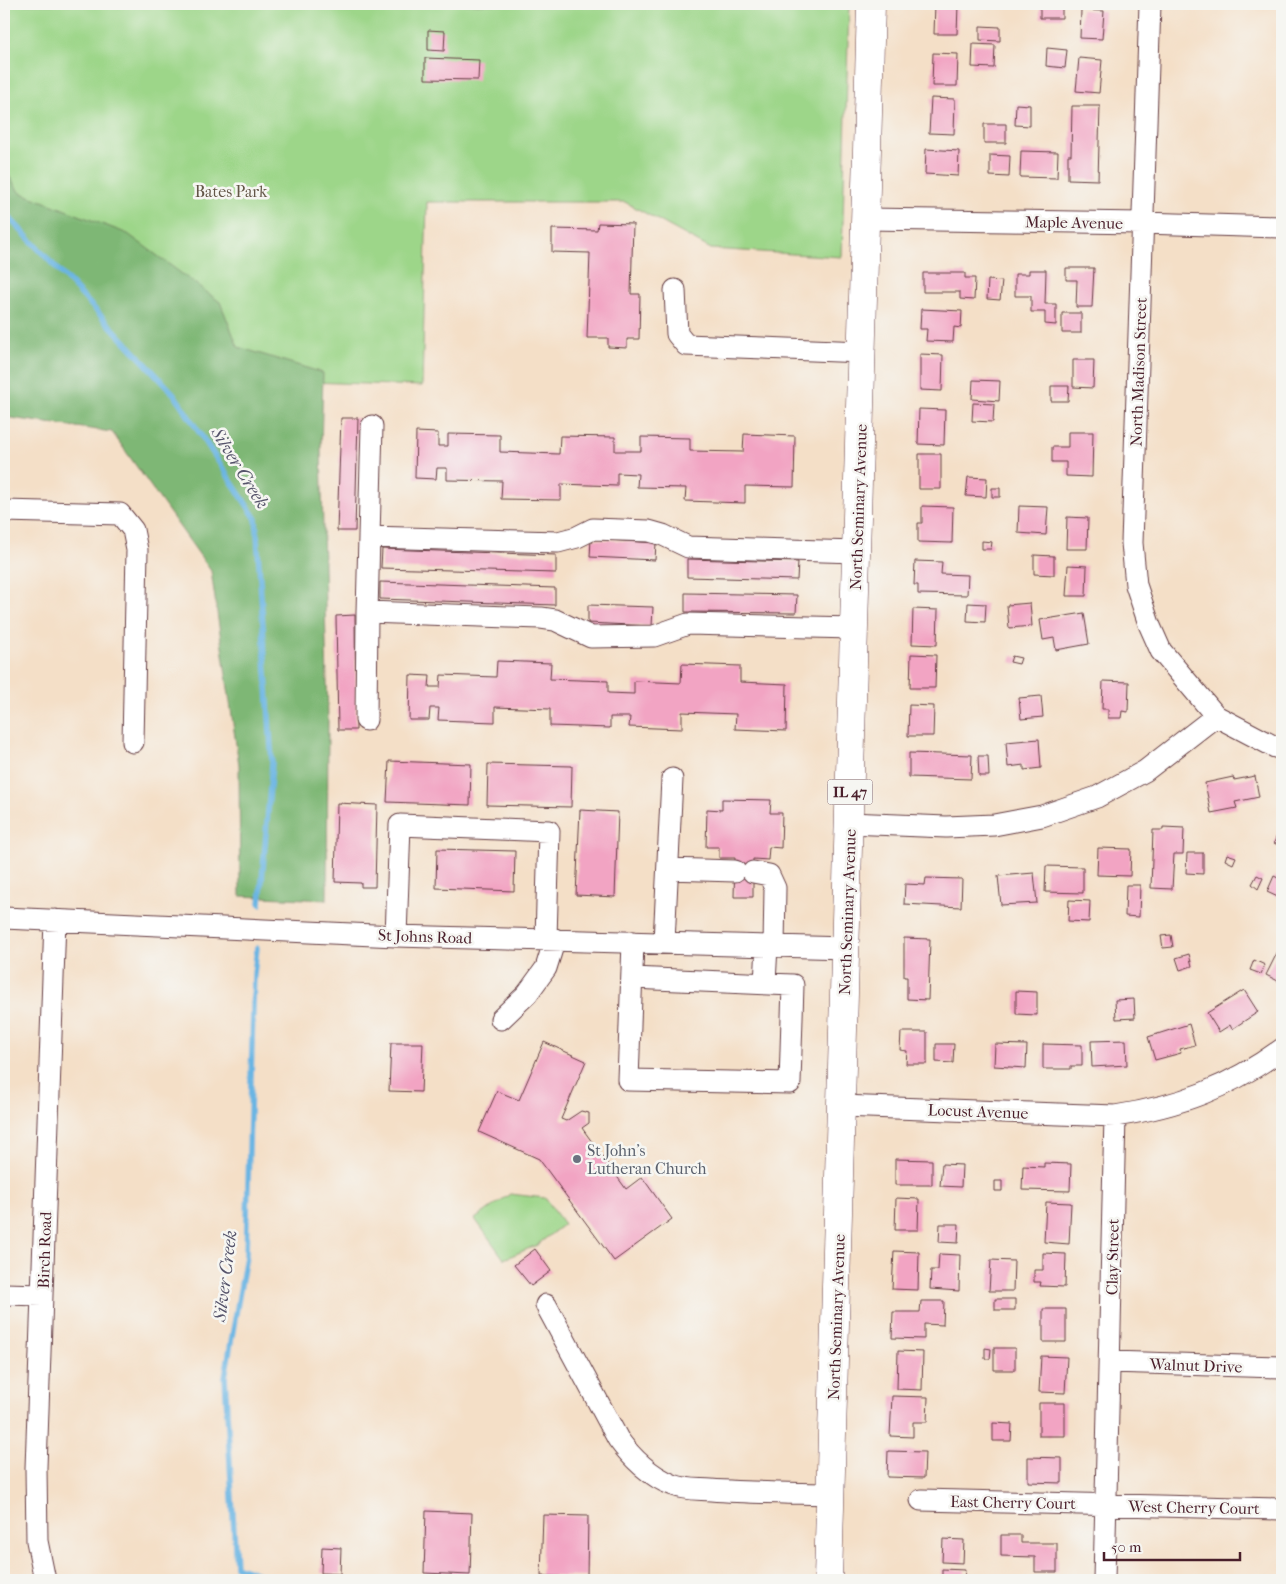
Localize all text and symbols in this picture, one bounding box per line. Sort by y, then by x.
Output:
park label: Bates Park [195,182,268,201]
street label: Maple Avenue [1025,212,1123,233]
street label: North Madison Street [1126,297,1151,447]
water label: Silver Creek [206,423,273,513]
street label: North Seminary Avenue [846,424,871,590]
road number: IL 47 [828,780,872,804]
street label: North Seminary Avenue [835,829,860,995]
street label: St Johns Road [378,925,473,948]
street label: Locust Avenue [927,1100,1029,1123]
place label: St John's Lutheran Church [587,1141,706,1178]
marker: St John's Lutheran Church [571,1153,583,1165]
street label: Birch Road [34,1211,55,1289]
street label: Clay Street [1102,1218,1123,1295]
water label: Silver Creek [209,1229,242,1324]
street label: North Seminary Avenue [824,1234,849,1400]
street label: Walnut Drive [1148,1354,1243,1377]
street label: East Cherry Court [950,1492,1076,1513]
street label: West Cherry Court [1127,1497,1260,1518]
scale bar [1104,1529,1240,1561]
text: 50 m [1111,1538,1142,1556]

